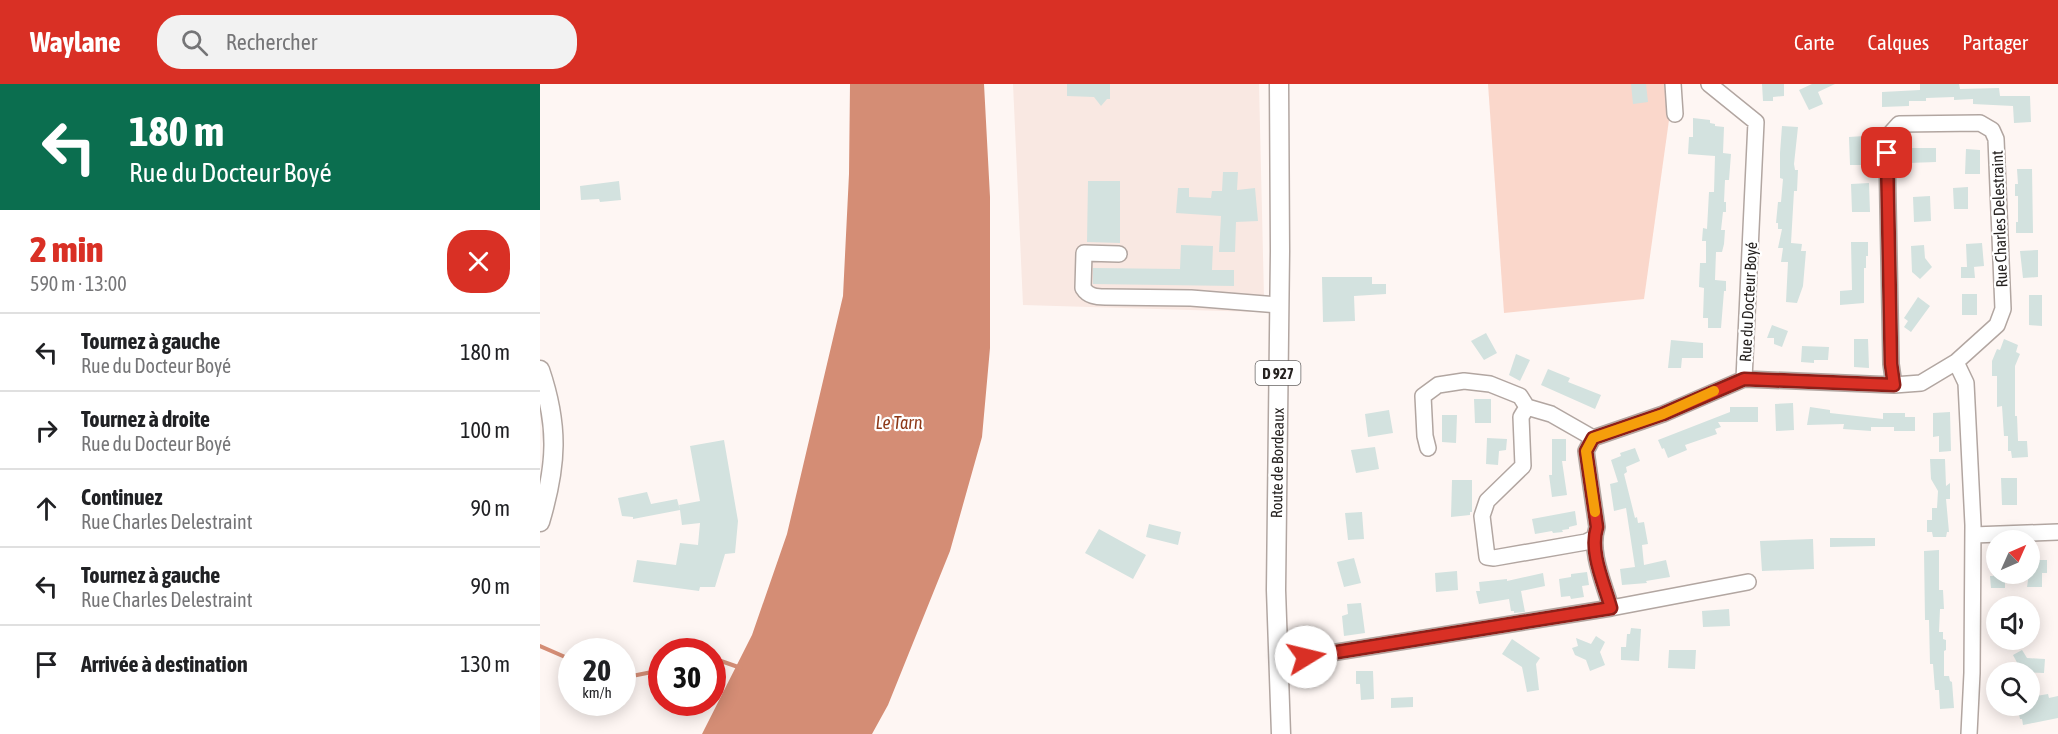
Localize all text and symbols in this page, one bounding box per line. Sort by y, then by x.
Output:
search box [157,15,577,69]
text: Waylane [30,26,121,58]
icon: search [178,26,211,59]
text: Rechercher [226,29,317,55]
text: Carte [1794,30,1835,54]
text: Calques [1868,30,1929,54]
text: Partager [1962,30,2028,54]
text: 180 m [129,107,224,155]
icon: left [30,108,108,186]
pin [1861,127,1912,178]
icon: arrive [1870,136,1903,169]
street label: Rue Charles Delestraint [1988,150,2010,288]
text: Rue du Docteur Boyé [129,157,332,188]
text: 2 min [30,228,104,270]
button: close [447,230,510,293]
street label: Rue du Docteur Boyé [1736,242,1761,362]
text: 590 m · 13:00 [30,272,127,295]
text: Tournez à gauche [81,328,220,354]
icon: left [30,336,63,369]
text: 180 m [460,339,510,365]
text: Rue du Docteur Boyé [81,354,231,377]
road number: D 927 [1256,361,1300,385]
text: Tournez à droite [81,406,210,432]
street label: Route de Bordeaux [1267,407,1287,518]
water label: Le Tarn [876,412,923,433]
icon: right [30,414,63,447]
text: 100 m [460,417,510,443]
text: Rue du Docteur Boyé [81,432,231,455]
text: Continuez [81,484,163,510]
icon: ahead [30,492,63,525]
text: 90 m [470,495,510,521]
text: Rue Charles Delestraint [81,510,253,533]
north arrow [1986,530,2040,584]
map controls [1986,530,2040,716]
text: Tournez à gauche [81,562,220,588]
icon: left [30,570,63,603]
text: 90 m [470,573,510,599]
text: Rue Charles Delestraint [81,588,253,611]
button: sound [1986,596,2040,650]
position arrow [1274,625,1338,689]
speed limit sign: 30 [648,638,726,716]
icon: arrive [30,648,63,681]
text: Arrivée à destination [81,651,248,677]
text: 130 m [460,651,510,677]
text: 20 [583,653,611,687]
button: search [1986,662,2040,716]
text: km/h [582,684,612,701]

